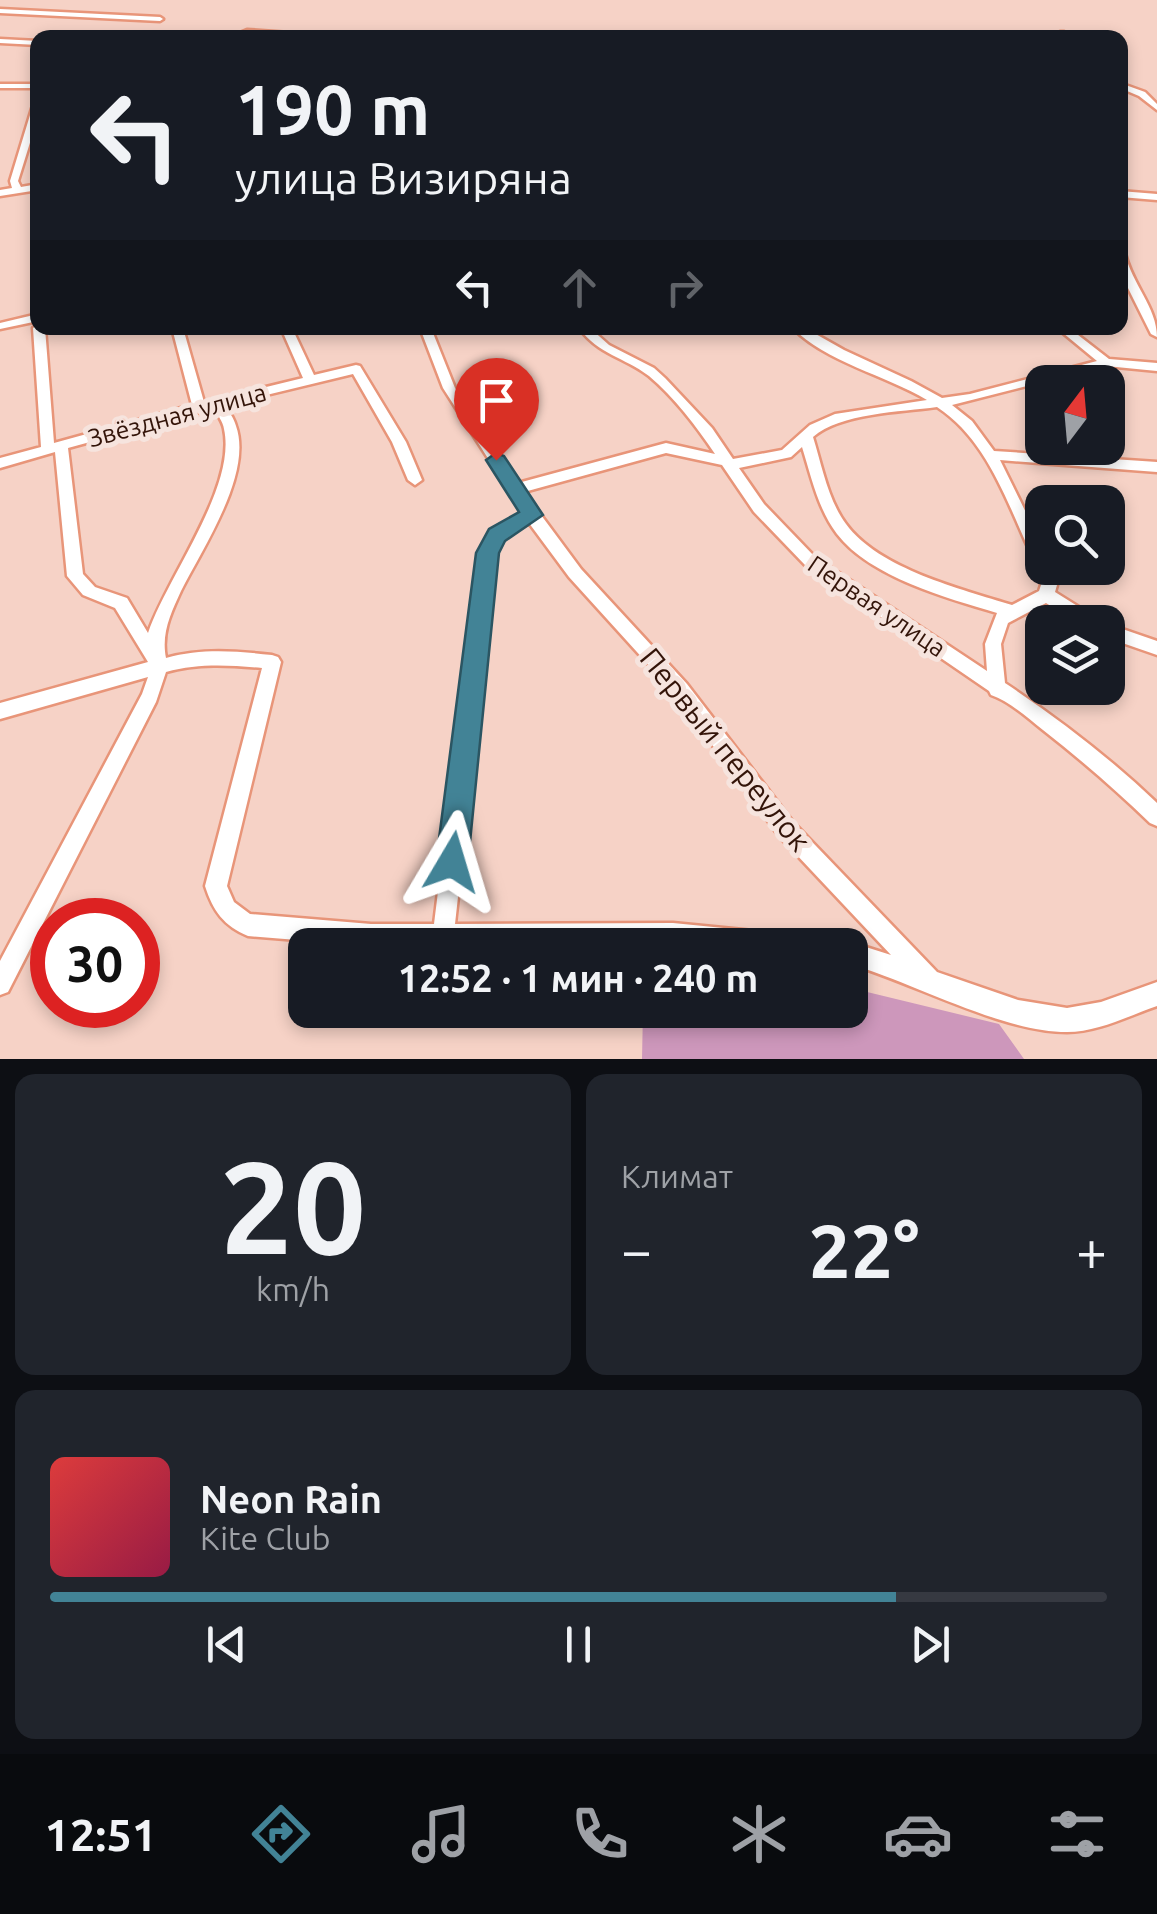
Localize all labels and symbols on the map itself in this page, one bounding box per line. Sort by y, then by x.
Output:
pin [454,358,539,461]
north arrow [1025,365,1125,465]
street label: Звёздная улица [85,378,269,452]
street label: Первая улица [803,550,951,662]
street label: Первый переулок [634,641,818,857]
position arrow [400,810,504,914]
speed limit sign: 30 [30,898,160,1028]

